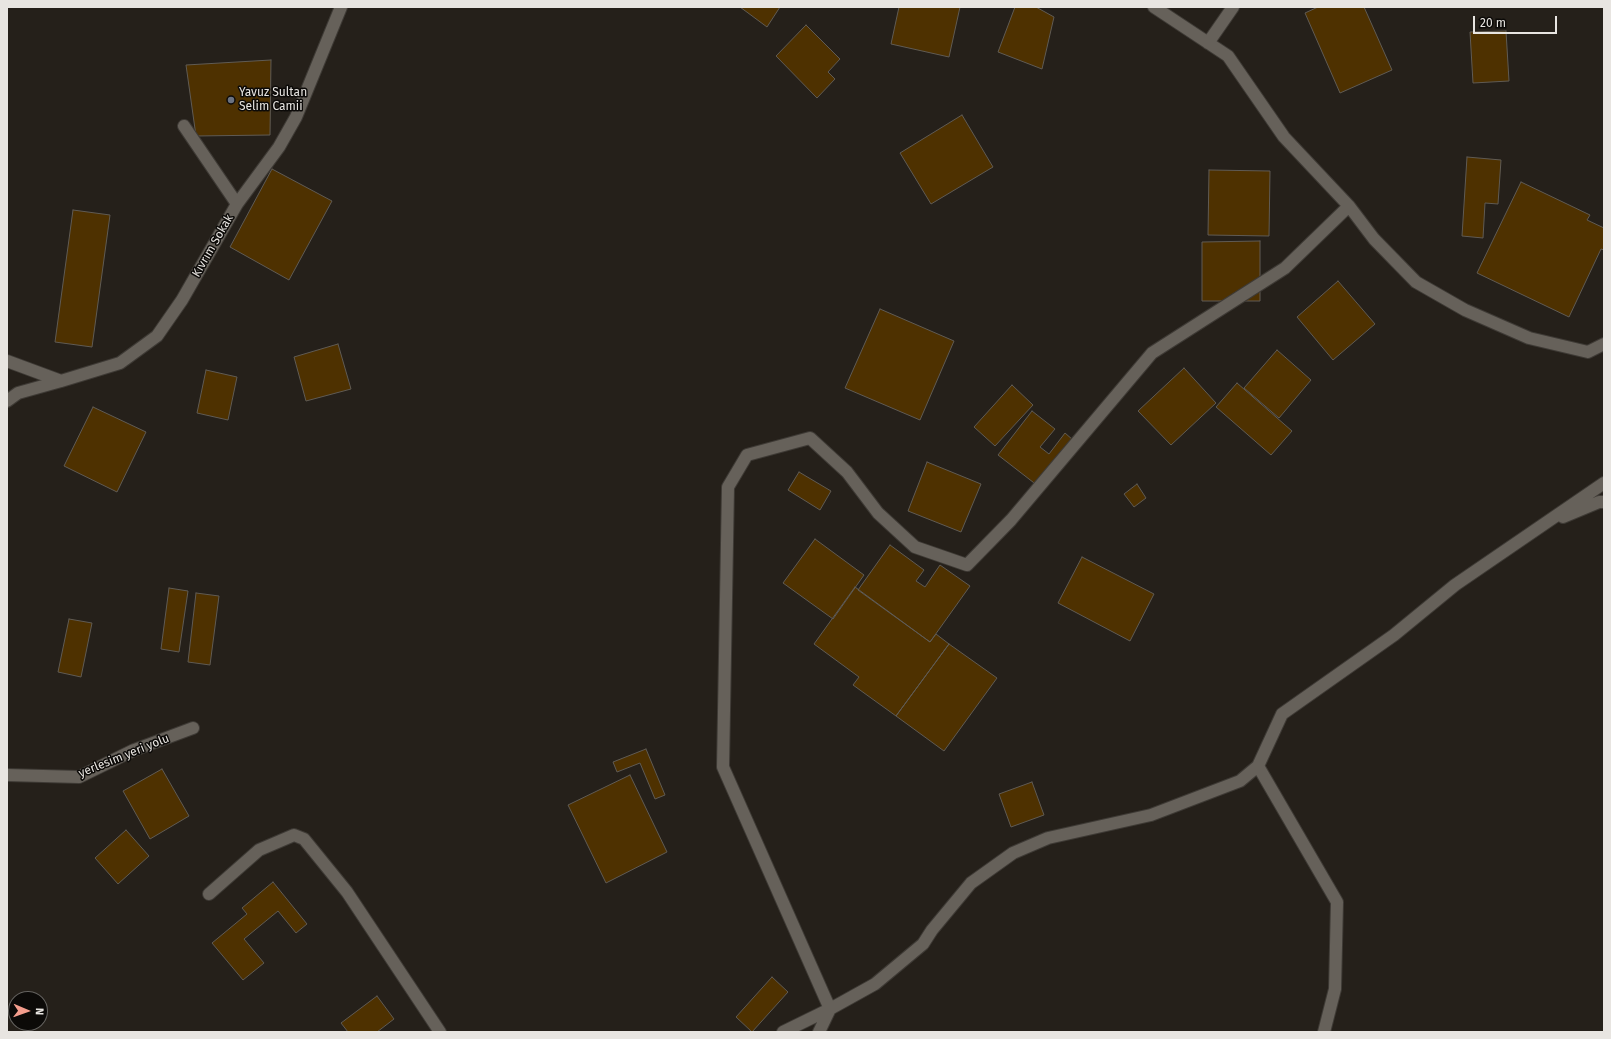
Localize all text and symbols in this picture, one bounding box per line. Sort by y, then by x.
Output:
scale bar [1475,8,1559,34]
text: 20 m [1480,16,1506,30]
place label: Yavuz Sultan Selim Camii [239,86,307,114]
marker: Yavuz Sultan Selim Camii [226,95,236,105]
street label: Kıvrım Sokak [189,212,237,280]
street label: yerlesim yeri yolu [77,731,171,781]
north arrow [8,991,48,1031]
text: N [33,1008,46,1015]

